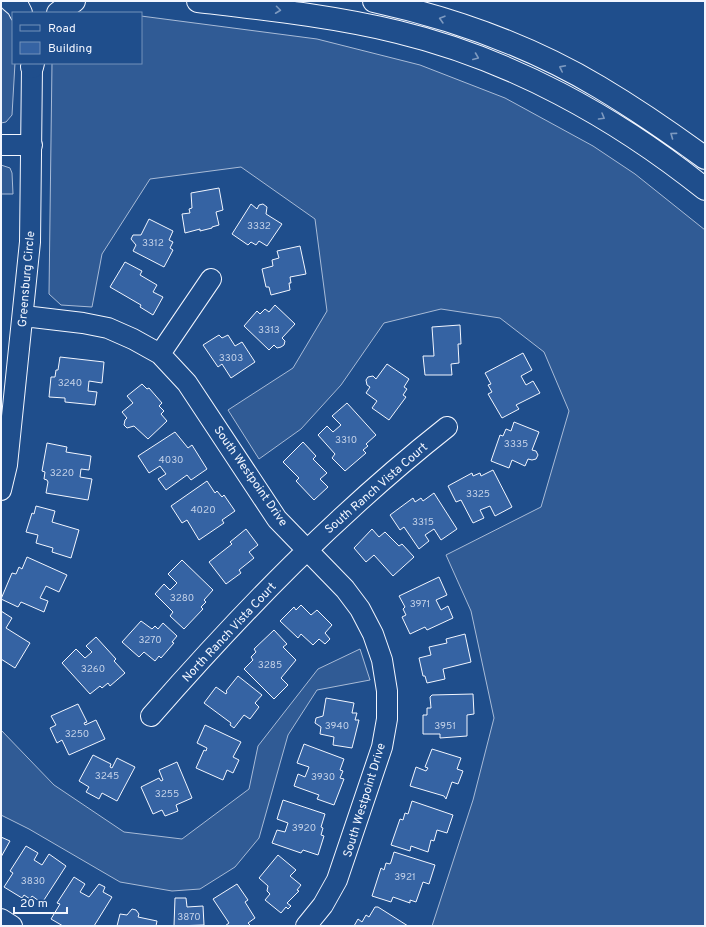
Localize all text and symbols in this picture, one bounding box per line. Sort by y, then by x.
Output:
one-way arrow [275,5,281,14]
legend [12,12,142,64]
one-way arrow [439,15,446,24]
text: Road [48,21,76,37]
text: Building [48,41,92,57]
one-way arrow [473,52,480,60]
one-way arrow [559,65,566,73]
one-way arrow [598,112,605,120]
one-way arrow [671,133,678,140]
house number: 3332 [247,220,271,233]
street label: Greensburg Circle [15,230,39,328]
house number: 3312 [142,237,164,250]
house number: 3313 [258,324,280,337]
house number: 3303 [219,352,243,365]
house number: 3240 [58,377,82,390]
street label: South Westpoint Drive [210,423,291,530]
house number: 3310 [335,434,357,447]
house number: 3335 [504,438,528,451]
street label: South Ranch Vista Court [322,440,431,538]
house number: 4030 [159,454,183,467]
house number: 3220 [50,467,74,480]
house number: 3325 [466,488,490,501]
house number: 4020 [190,504,216,517]
house number: 3315 [412,516,434,529]
street label: North Ranch Vista Court [179,579,280,686]
house number: 3280 [170,592,194,605]
house number: 3971 [410,598,430,611]
house number: 3270 [138,634,162,647]
house number: 3285 [258,659,282,672]
house number: 3260 [81,663,105,676]
house number: 3940 [325,720,349,733]
house number: 3951 [434,720,456,733]
house number: 3250 [65,728,89,741]
street label: South Westpoint Drive [340,741,390,859]
house number: 3245 [95,770,119,783]
house number: 3930 [311,771,335,784]
house number: 3255 [155,788,179,801]
house number: 3920 [292,822,316,835]
house number: 3921 [394,871,416,884]
house number: 3830 [21,875,45,888]
scale bar [14,889,67,915]
text: 20 m [20,896,48,912]
house number: 3870 [177,911,201,924]

